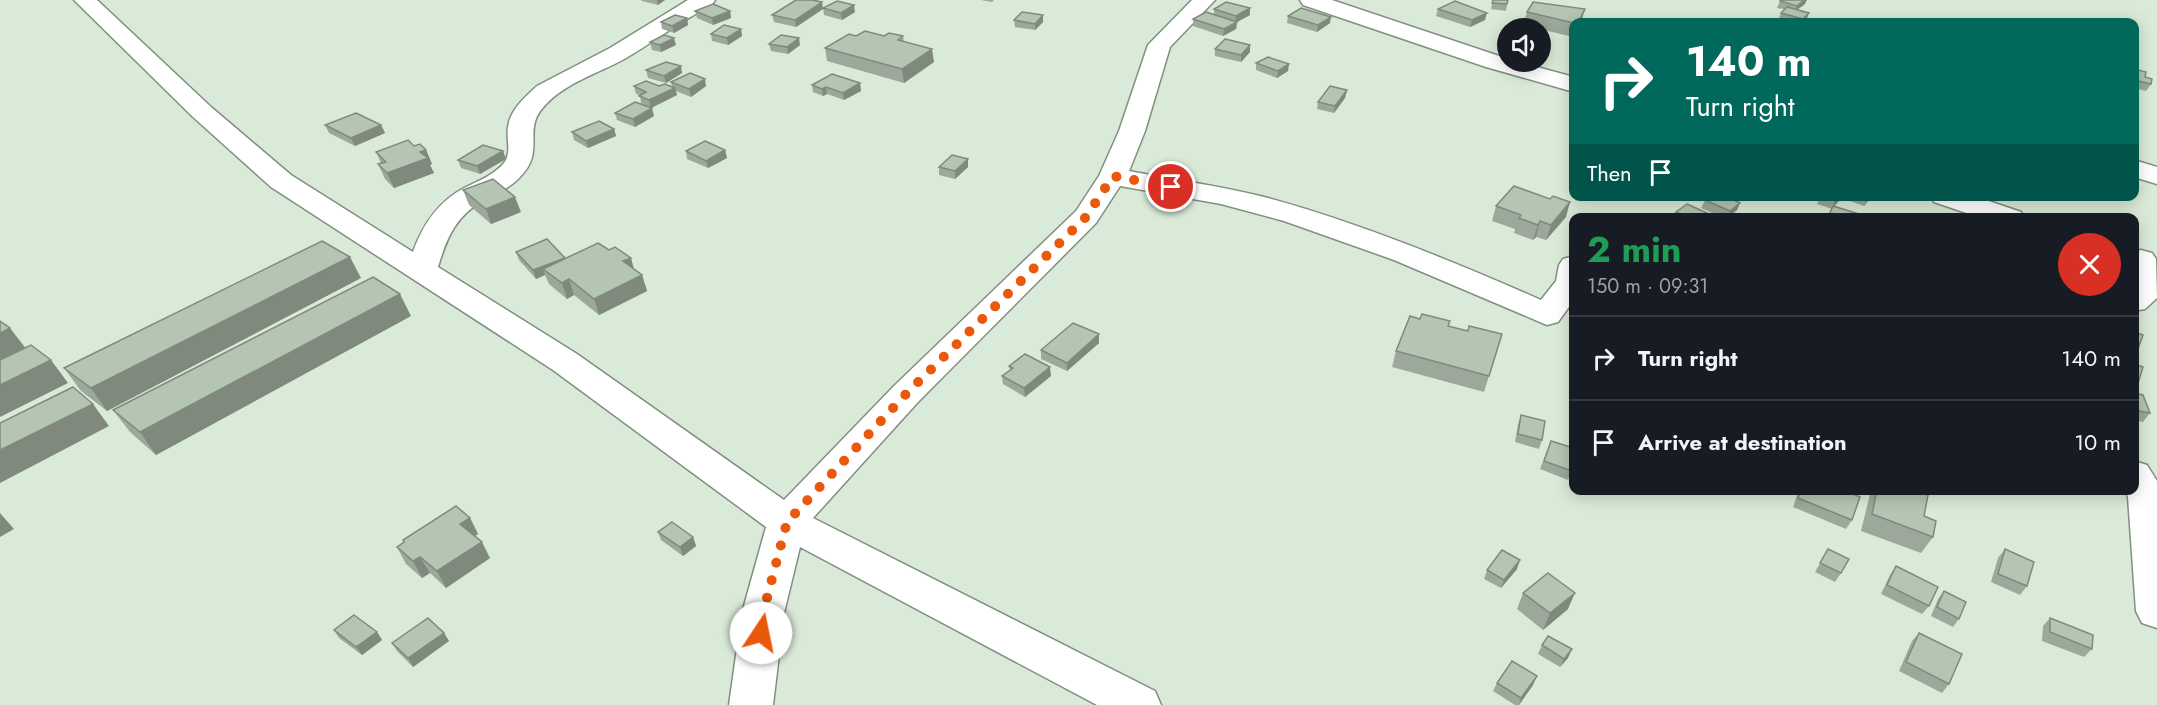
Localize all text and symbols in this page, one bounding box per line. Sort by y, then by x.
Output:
map controls [1497,18,1551,72]
button: sound [1497,18,1551,72]
text: 140 m [1686,31,1812,92]
icon: right [1587,42,1665,120]
text: Turn right [1686,87,1794,126]
icon: arrive [1644,156,1677,189]
text: Then [1587,157,1632,189]
pin [1145,161,1196,212]
icon: arrive [1154,170,1187,203]
text: 2 min [1587,223,1682,275]
button: close [2058,233,2121,296]
text: 150 m · 09:31 [1587,272,1708,301]
icon: right [1587,342,1620,375]
text: Turn right [1638,342,1738,374]
text: 140 m [2061,342,2121,374]
icon: arrive [1587,426,1620,459]
text: Arrive at destination [1638,426,1847,458]
text: 10 m [2074,426,2121,458]
position arrow [729,601,793,665]

